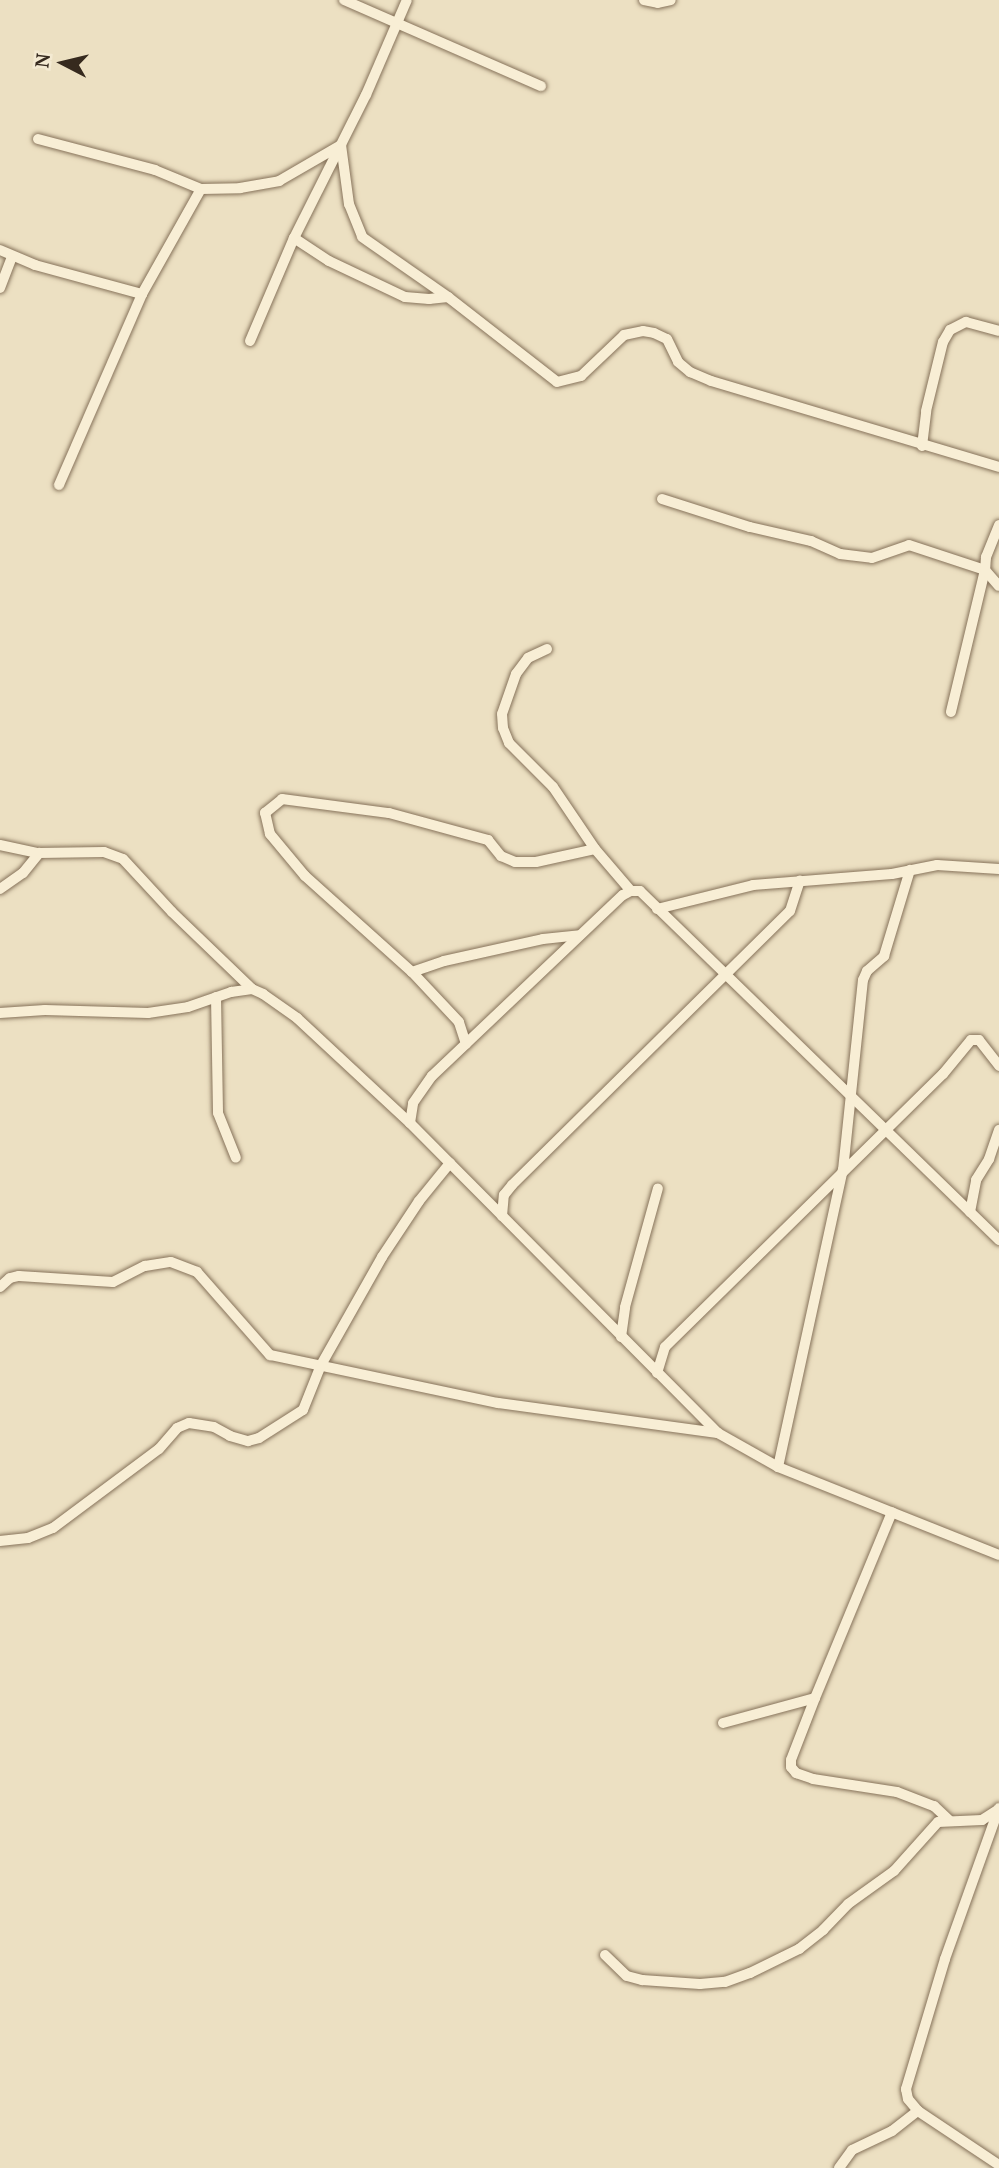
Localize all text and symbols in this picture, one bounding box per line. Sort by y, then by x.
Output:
north arrow [28,28,98,98]
text: N [28,52,55,69]

